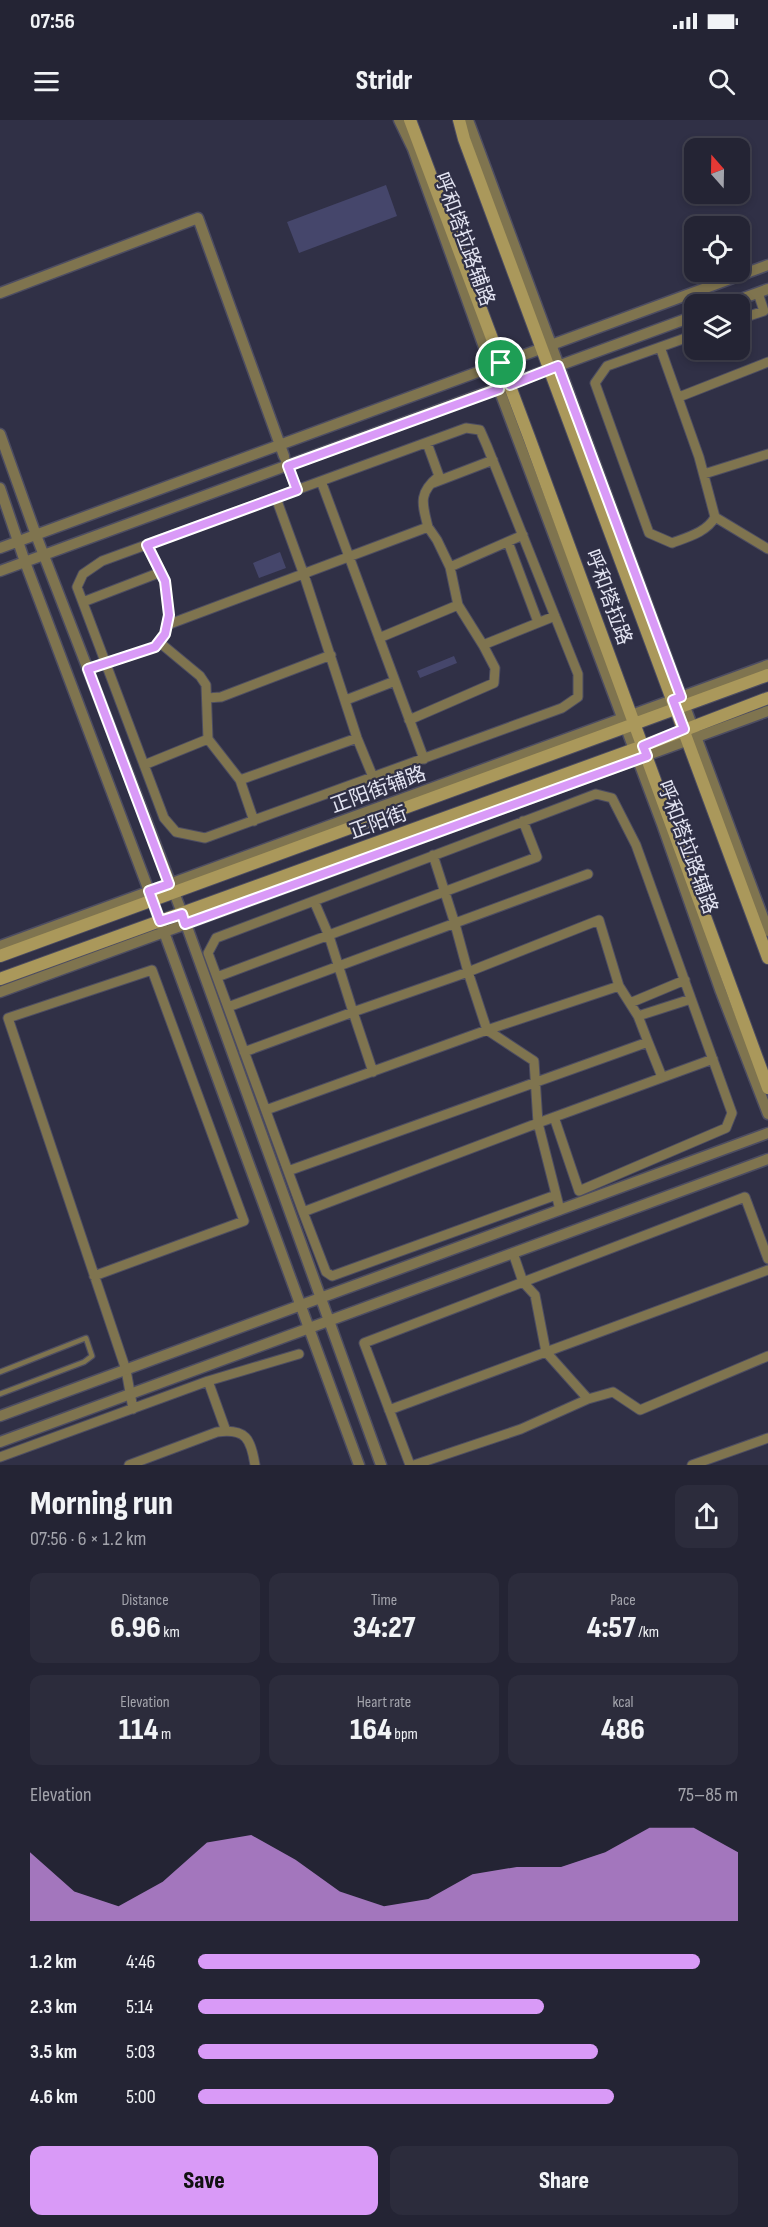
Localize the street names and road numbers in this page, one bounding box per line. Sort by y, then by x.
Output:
street label: 呼和塔拉路辅路 [429,169,499,309]
street label: 呼和塔拉路 [580,546,636,648]
street label: 正阳街辅路 [327,762,429,818]
street label: 呼和塔拉路辅路 [652,777,722,917]
street label: 正阳街 [346,801,411,844]

